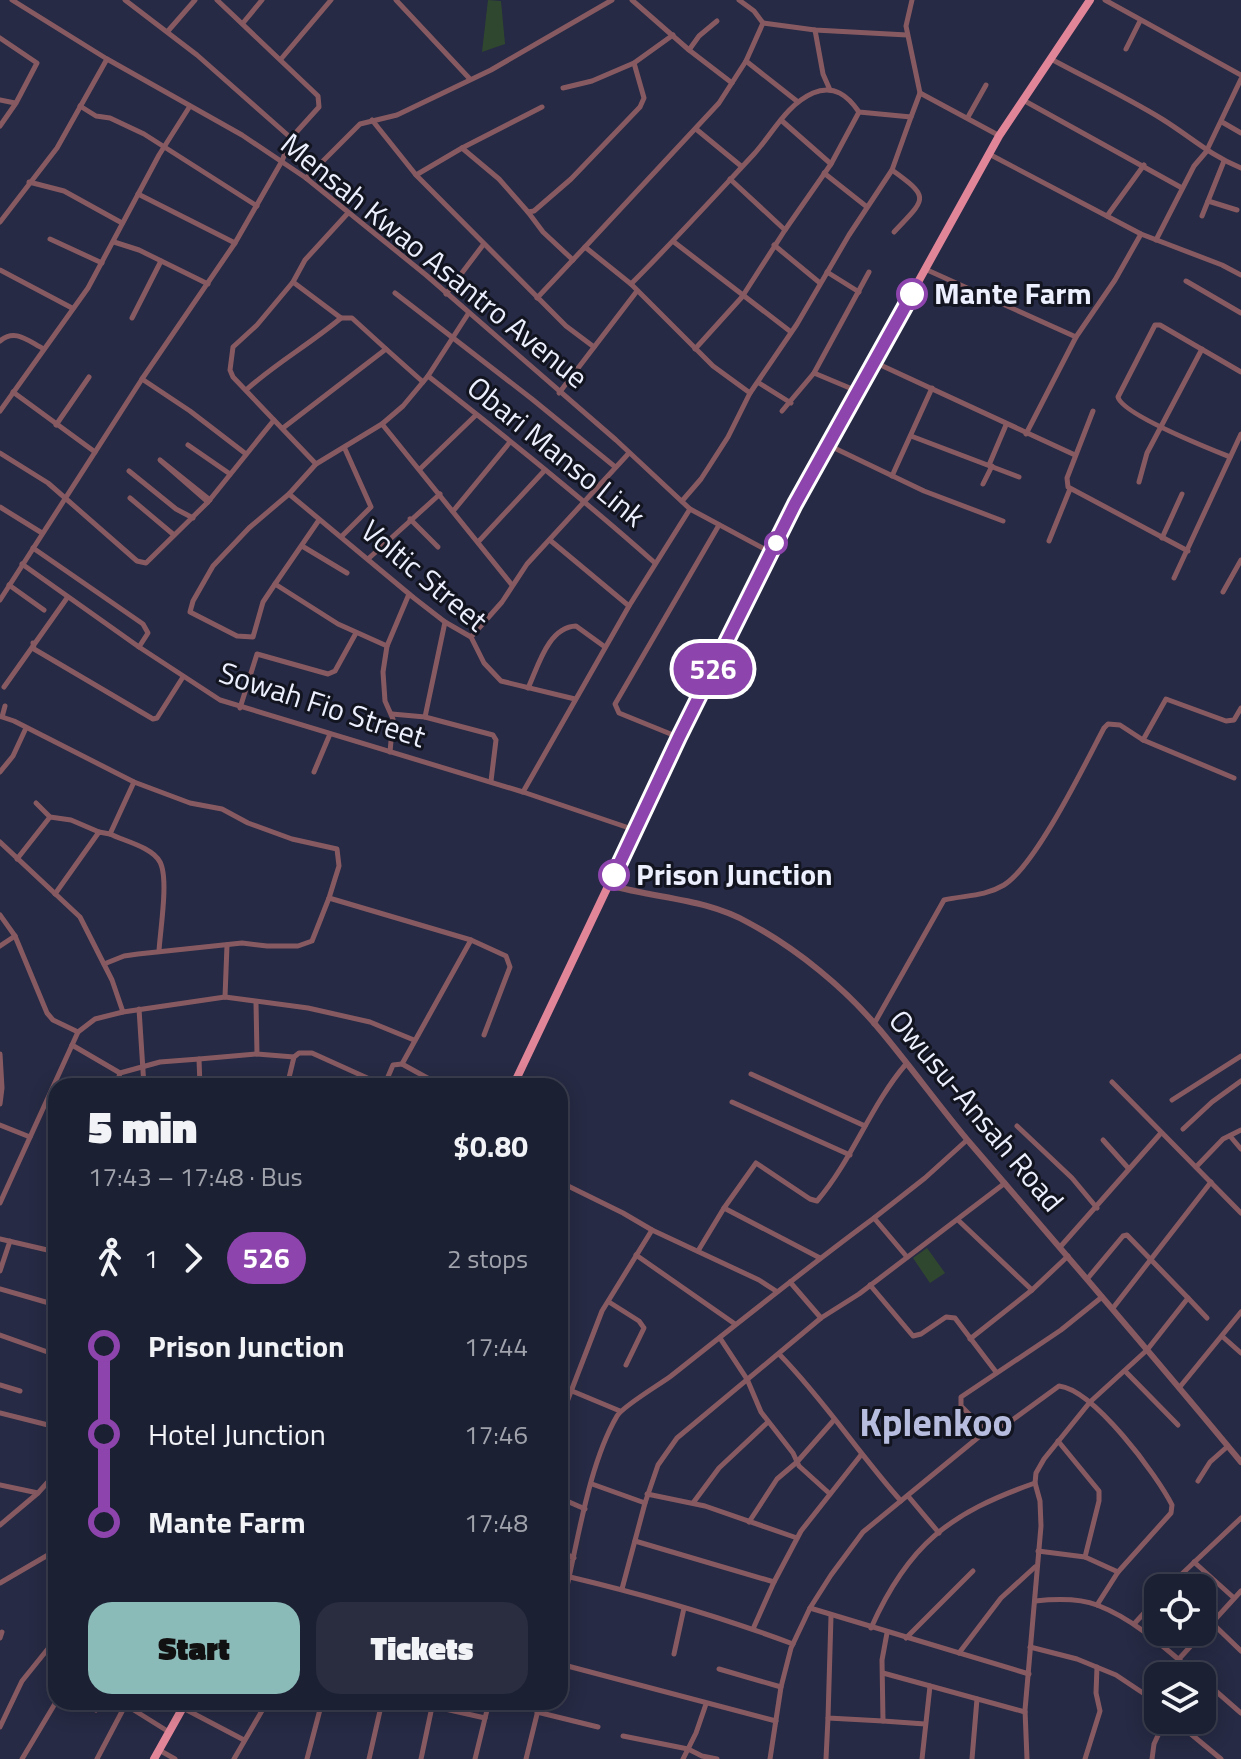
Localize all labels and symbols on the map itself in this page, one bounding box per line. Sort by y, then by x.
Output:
street label: Mensah Kwao Asantro Avenue [271,121,598,399]
place label: Mante Farm [934,270,1092,316]
marker: Mante Farm [897,279,927,309]
street label: Obari Manso Link [457,365,656,538]
street label: Voltic Street [351,508,499,642]
unlabelled marker [765,532,787,554]
line badge: 526 [667,643,759,695]
street label: Sowah Fio Street [213,649,432,759]
place label: Prison Junction [636,851,833,897]
marker: Prison Junction [599,860,629,890]
street label: Owusu-Ansah Road [878,999,1075,1222]
district label: Kplenkoo [859,1393,1013,1451]

